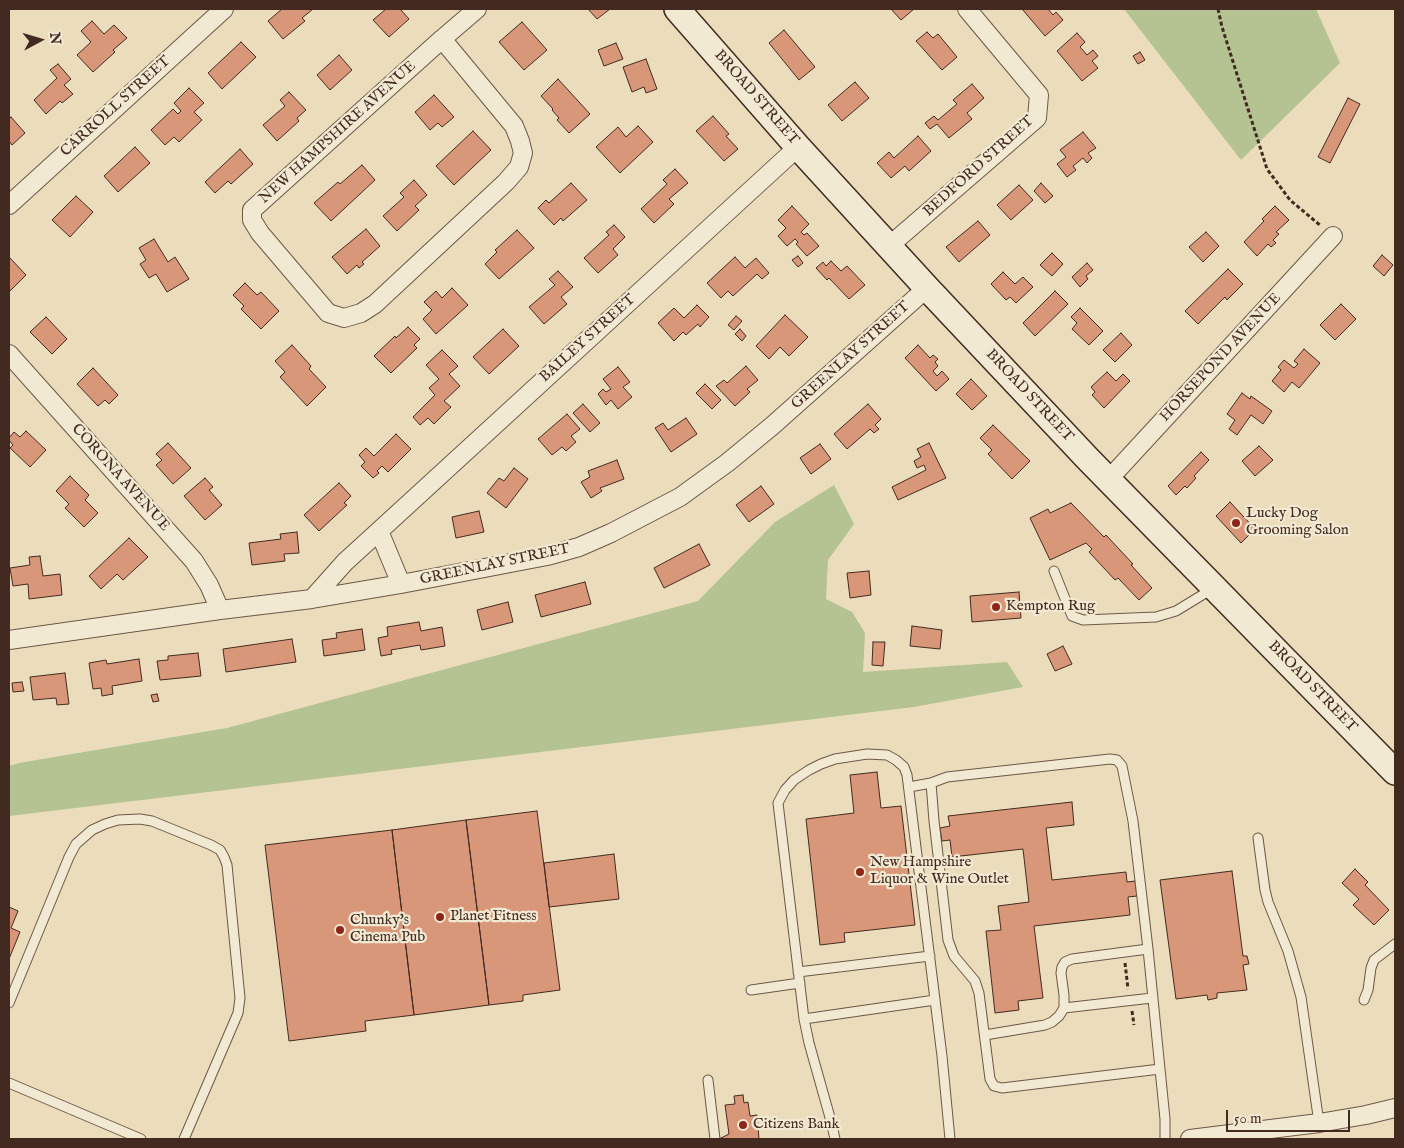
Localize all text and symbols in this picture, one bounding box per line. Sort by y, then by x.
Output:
north arrow [15,15,65,65]
text: N [45,31,65,45]
street label: BROAD STREET [710,47,802,149]
street label: CARROLL STREET [57,53,175,161]
street label: NEW HAMPSHIRE AVENUE [256,58,420,208]
street label: BEDFORD STREET [920,113,1038,221]
street label: HORSEPOND AVENUE [1157,290,1285,426]
street label: BAILEY STREET [536,291,640,387]
street label: GREENLAY STREET [788,298,914,414]
street label: BROAD STREET [981,346,1077,446]
street label: CORONA AVENUE [67,421,173,535]
place label: Lucky Dog Grooming Salon [1246,505,1349,540]
marker: Lucky Dog Grooming Salon [1230,517,1242,529]
street label: GREENLAY STREET [418,540,572,590]
place label: Kempton Rug [1006,598,1095,616]
marker: Kempton Rug [990,601,1002,613]
street label: BROAD STREET [1264,638,1360,736]
place label: New Hampshire Liquor & Wine Outlet [870,854,1009,889]
marker: New Hampshire Liquor & Wine Outlet [854,866,866,878]
place label: Planet Fitness [450,908,537,926]
marker: Planet Fitness [434,911,446,923]
place label: Chunky's Cinema Pub [350,912,425,947]
marker: Chunky's Cinema Pub [334,924,346,936]
scale bar [1229,1100,1353,1132]
text: 50 m [1234,1109,1262,1128]
place label: Citizens Bank [753,1116,840,1134]
marker: Citizens Bank [737,1119,749,1131]

